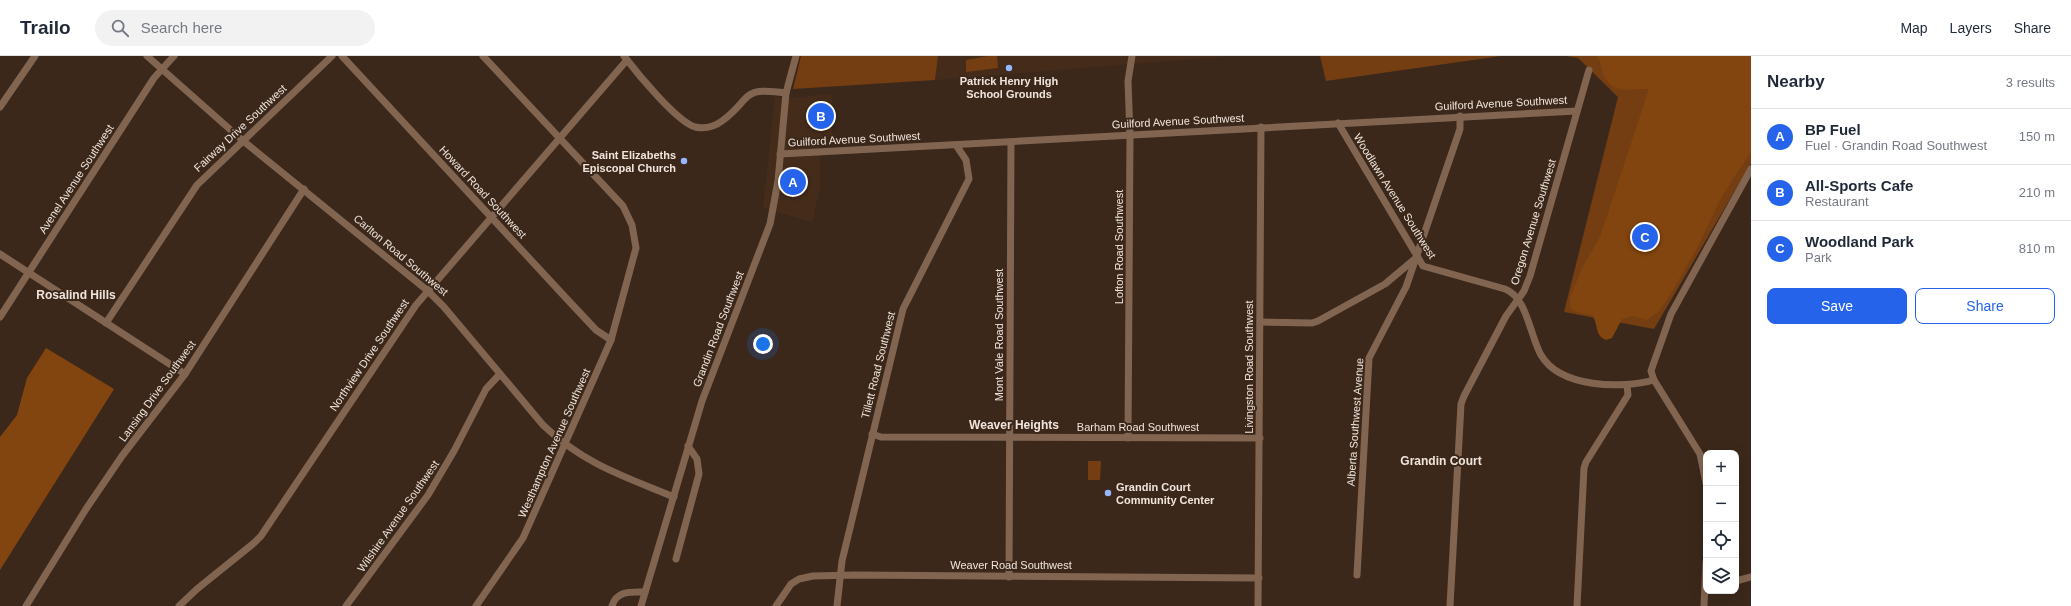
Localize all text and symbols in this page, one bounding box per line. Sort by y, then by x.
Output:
search box [95,10,375,46]
text: Trailo [20,17,71,38]
icon: search [109,17,131,39]
text: Search here [141,19,222,36]
text: Map [1900,20,1928,36]
text: Layers [1950,20,1992,36]
text: Share [2014,20,2051,36]
marker: Patrick Henry High School Grounds [1004,63,1014,73]
text: Nearby [1767,72,1825,91]
place label: Patrick Henry High School Grounds [960,75,1058,100]
text: 3 results [2006,75,2055,90]
street label: Fairway Drive Southwest [191,82,289,174]
street label: Guilford Avenue Southwest [1435,94,1567,112]
pin: B [808,101,834,131]
street label: Guilford Avenue Southwest [1112,112,1244,130]
text: BP Fuel [1805,121,1861,138]
street label: Avenel Avenue Southwest [36,122,116,236]
text: A [1775,129,1785,144]
text: 150 m [2019,129,2055,144]
street label: Guilford Avenue Southwest [788,130,920,148]
street label: Woodlawn Avenue Southwest [1351,131,1439,261]
text: Fuel · Grandin Road Southwest [1805,138,1987,153]
street label: Howard Road Southwest [437,143,529,241]
place label: Saint Elizabeths Episcopal Church [582,149,676,174]
marker: Saint Elizabeths Episcopal Church [679,156,689,166]
street label: Oregon Avenue Southwest [1508,158,1558,286]
pin: A [780,167,806,197]
text: All-Sports Cafe [1805,177,1913,194]
text: B [1775,185,1785,200]
text: 210 m [2019,185,2055,200]
street label: Lofton Road Southwest [1113,190,1125,304]
text: Restaurant [1805,194,1869,209]
street label: Carlton Road Southwest [351,212,451,298]
pin: C [1632,222,1658,252]
text: Woodland Park [1805,233,1914,250]
text: C [1775,241,1785,256]
text: 810 m [2019,241,2055,256]
text: Park [1805,250,1832,265]
street label: Grandin Road Southwest [690,269,746,389]
street label: Mont Vale Road Southwest [993,269,1005,401]
district label: Rosalind Hills [36,288,116,302]
button: Save [1767,288,1907,324]
button: Share [1915,288,2055,324]
street label: Northview Drive Southwest [327,297,411,413]
street label: Livingston Road Southwest [1243,300,1255,434]
street label: Tillett Road Southwest [859,310,897,420]
your location [753,334,773,354]
street label: Lansing Drive Southwest [116,338,198,444]
street label: Alberta Southwest Avenue [1345,357,1365,487]
street label: Westhampton Avenue Southwest [516,367,592,519]
district label: Weaver Heights [969,418,1059,432]
street label: Barham Road Southwest [1077,421,1199,433]
map controls [1703,450,1739,594]
button: + [1703,450,1739,486]
district label: Grandin Court [1400,454,1482,468]
street label: Wilshire Avenue Southwest [355,458,441,574]
place label: Grandin Court Community Center [1116,481,1215,506]
button: − [1703,486,1739,522]
marker: Grandin Court Community Center [1103,488,1113,498]
button: locate [1703,522,1739,558]
button: layers [1703,558,1739,594]
street label: Weaver Road Southwest [950,559,1072,571]

